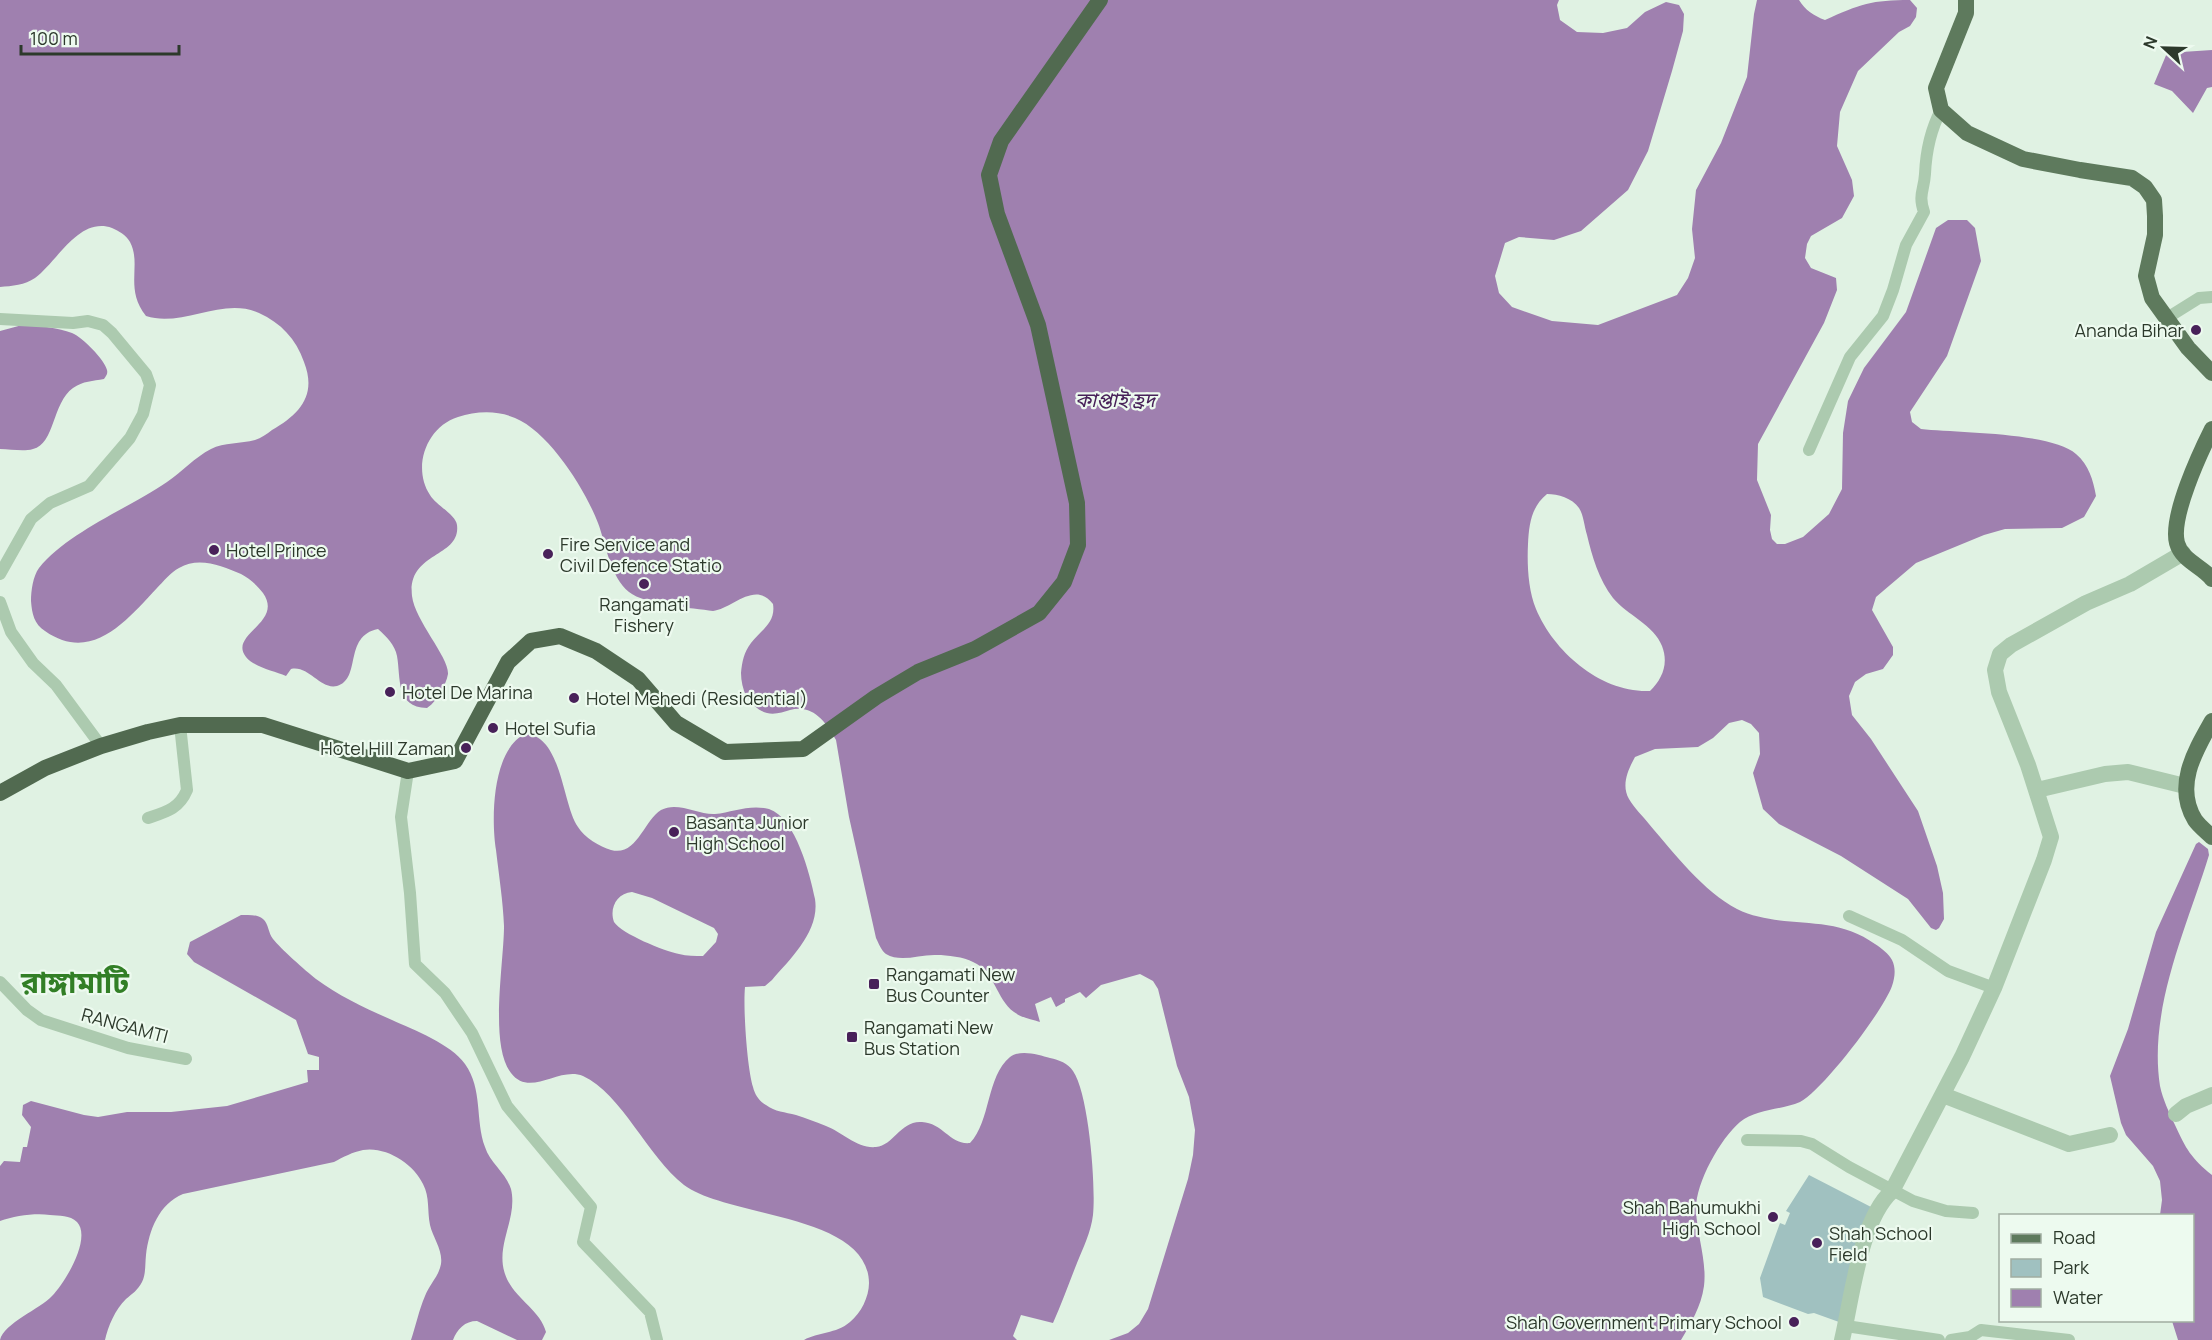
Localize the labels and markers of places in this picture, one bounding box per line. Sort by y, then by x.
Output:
place label: Ananda Bihar [2075,318,2184,342]
marker: Ananda Bihar [2189,323,2203,337]
place label: Fire Service and Civil Defence Statio [560,532,722,577]
place label: Hotel Prince [226,538,327,562]
marker: Hotel Prince [207,543,221,557]
marker: Fire Service and Civil Defence Statio [541,547,555,561]
marker: Rangamati Fishery [637,577,651,591]
place label: Rangamati Fishery [599,592,689,637]
place label: Hotel De Marina [402,680,533,704]
marker: Hotel De Marina [383,685,397,699]
place label: Hotel Mehedi (Residential) [586,686,808,710]
marker: Hotel Mehedi (Residential) [567,691,581,705]
place label: Hotel Sufia [505,716,596,740]
marker: Hotel Sufia [486,721,500,735]
place label: Hotel Hill Zaman [320,736,454,760]
marker: Hotel Hill Zaman [459,741,473,755]
place label: Basanta Junior High School [686,810,810,855]
marker: Basanta Junior High School [667,825,681,839]
place label: Rangamati New Bus Counter [886,962,1015,1007]
marker: Rangamati New Bus Counter [867,977,881,991]
place label: Rangamati New Bus Station [864,1015,993,1060]
marker: Rangamati New Bus Station [845,1030,859,1044]
place label: Shah Bahumukhi High School [1623,1195,1761,1240]
marker: Shah Bahumukhi High School [1766,1210,1780,1224]
place label: Shah School Field [1829,1221,1932,1266]
marker: Shah School Field [1810,1236,1824,1250]
place label: Shah Government Primary School [1506,1310,1782,1334]
marker: Shah Government Primary School [1787,1315,1801,1329]

